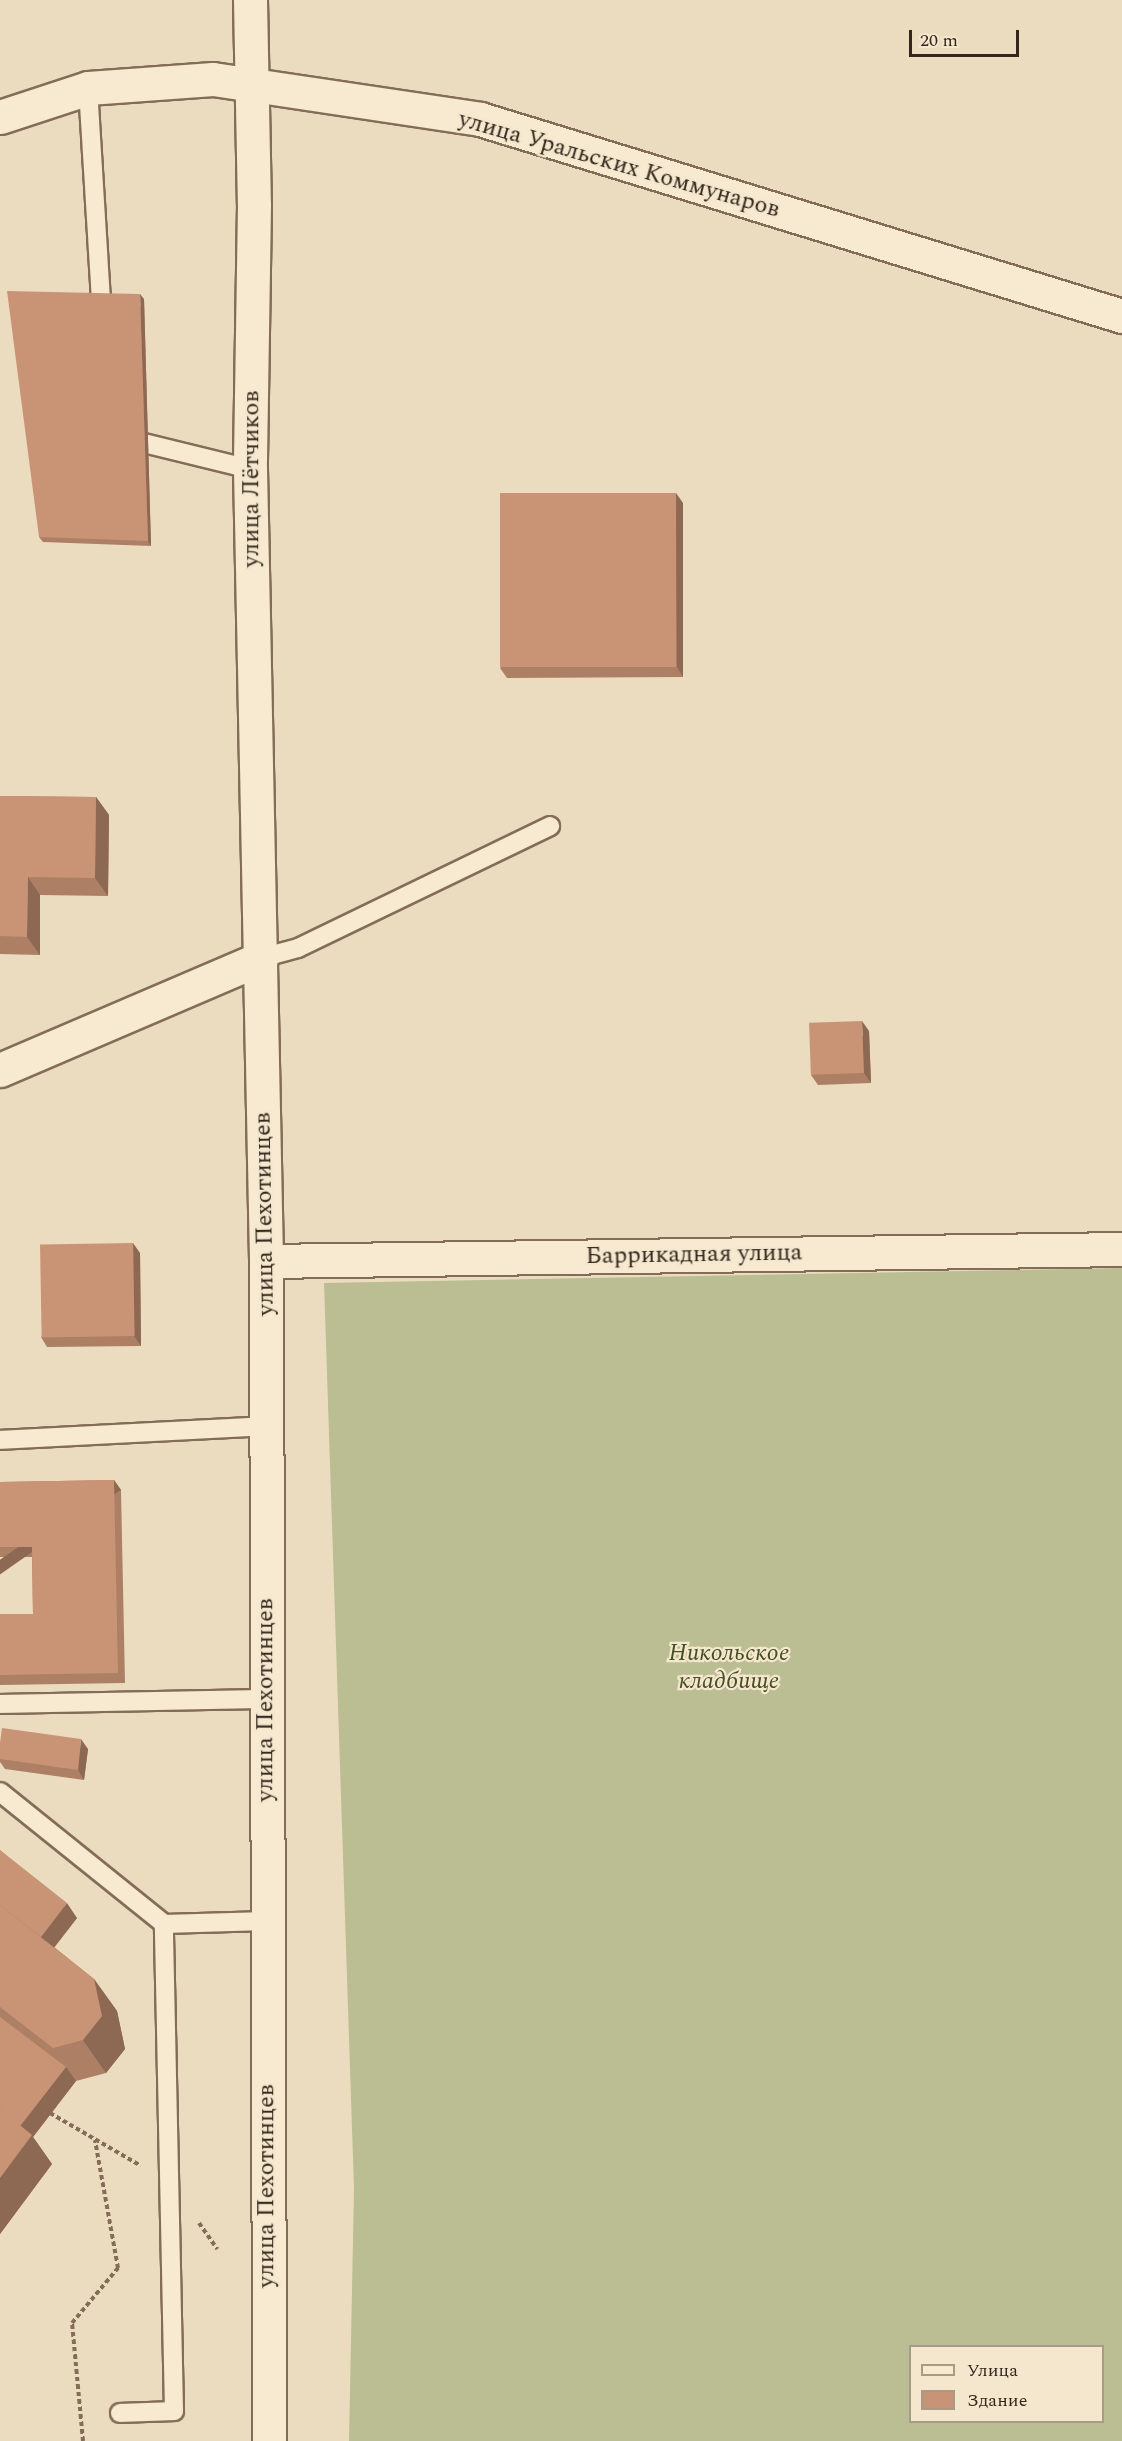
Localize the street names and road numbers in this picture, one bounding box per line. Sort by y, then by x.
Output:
street label: улица Уральских Коммунаров [455,105,783,225]
street label: улица Лётчиков [238,391,266,567]
street label: улица Пехотинцев [249,1112,281,1316]
street label: Баррикадная улица [585,1239,803,1271]
street label: улица Пехотинцев [252,1598,280,1802]
street label: улица Пехотинцев [253,2084,281,2288]

